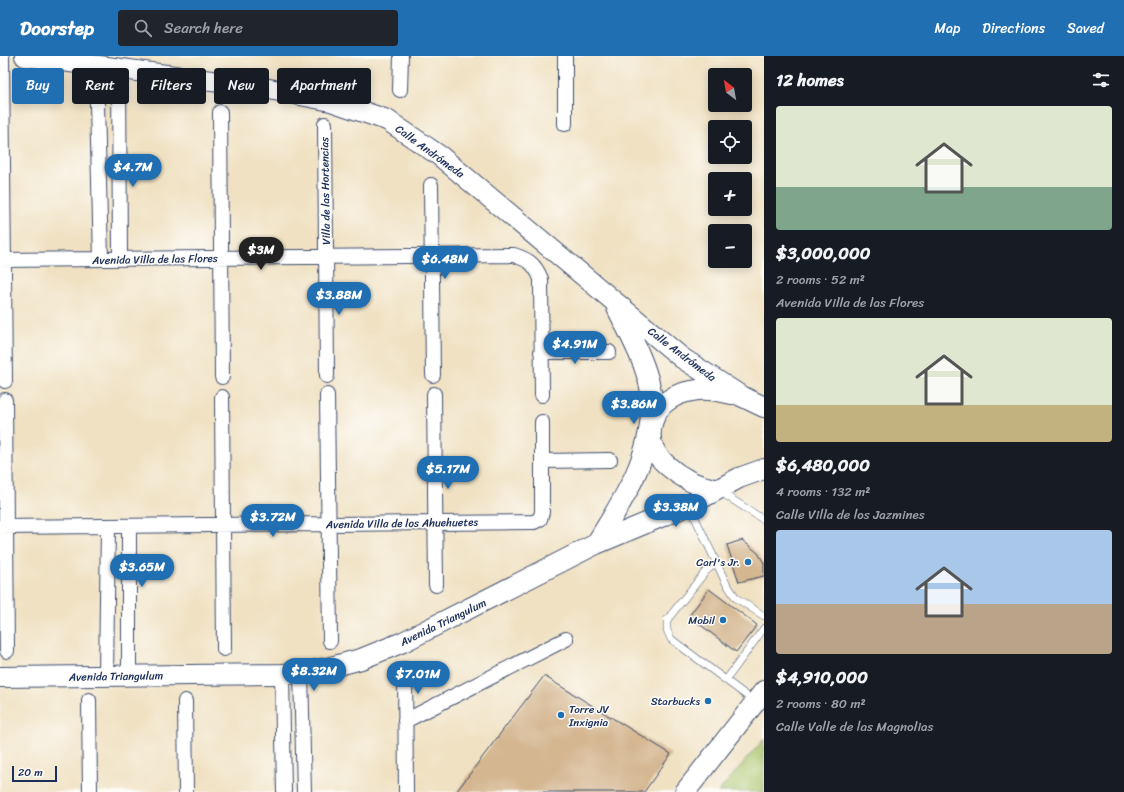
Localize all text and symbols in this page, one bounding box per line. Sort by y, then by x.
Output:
search box [118,10,398,46]
text: Doorstep [20,12,94,45]
text: Search here [164,15,243,41]
text: Map [934,16,960,41]
text: Directions [982,16,1045,41]
text: Saved [1067,16,1104,41]
icon: search [132,17,154,39]
text: 12 homes [776,65,844,95]
chip: Buy [12,68,64,104]
chip: Rent [72,68,129,104]
chip: Filters [137,68,206,104]
chip: New [214,68,269,104]
chip: Apartment [277,68,371,104]
north arrow [708,68,752,112]
map controls [708,68,752,268]
icon: filters [1090,69,1112,91]
street label: Calle Andrómeda [391,120,469,183]
button: locate [708,120,752,164]
icon: home [908,132,980,204]
street label: Villa de las Hortencias [315,136,336,245]
pin: $4.7M [105,154,161,188]
text: $4.7M [114,155,152,178]
button: + [708,172,752,216]
button: − [708,224,752,268]
pin: $3M [242,237,280,271]
text: $3M [248,238,274,261]
text: $3,000,000 [776,238,870,268]
pin: $6.48M [412,246,478,280]
text: $6.48M [422,247,468,270]
street label: Avenida Villa de las Flores [91,249,219,270]
text: 2 rooms · 52 m² [776,268,865,291]
pin: $3.88M [306,282,372,316]
text: $3.88M [316,283,362,306]
text: Avenida Villa de las Flores [776,291,924,314]
street label: Calle Andrómeda [643,322,720,387]
pin: $4.91M [542,331,608,365]
text: $4.91M [553,332,597,355]
icon: home [908,344,980,416]
pin: $3.86M [601,391,667,425]
text: $3.86M [611,392,657,415]
text: $6,480,000 [776,450,870,480]
pin: $5.17M [415,456,481,490]
text: $5.17M [426,457,470,480]
text: 4 rooms · 132 m² [776,480,870,503]
pin: $3.38M [643,494,709,528]
text: $3.38M [653,495,699,518]
text: Calle Villa de los Jazmines [776,503,925,526]
pin: $3.72M [240,504,306,538]
text: $3.72M [250,505,296,528]
street label: Avenida Villa de los Ahuehuetes [325,513,479,534]
place label: Carl's Jr. [696,553,740,572]
pin: $3.65M [109,554,175,588]
text: $3.65M [119,555,165,578]
icon: home [908,556,980,628]
marker: Carl's Jr. [743,557,753,567]
street label: Avenida Triangulum [396,593,490,652]
place label: Mobil [688,611,716,630]
marker: Mobil [718,615,728,625]
pin: $8.32M [281,658,347,692]
text: $8.32M [291,659,337,682]
pin: $7.01M [385,661,451,695]
text: $7.01M [396,662,440,685]
text: $4,910,000 [776,662,868,692]
street label: Avenida Triangulum [68,666,164,687]
place label: Starbucks [651,692,700,711]
text: 2 rooms · 80 m² [776,692,866,715]
marker: Starbucks [703,696,713,706]
place label: Torre JV Inxignia [568,700,609,732]
marker: Torre JV Inxignia [556,710,566,720]
text: Calle Valle de las Magnolias [776,715,934,738]
text: 20 m [18,763,43,782]
scale bar [12,764,57,783]

